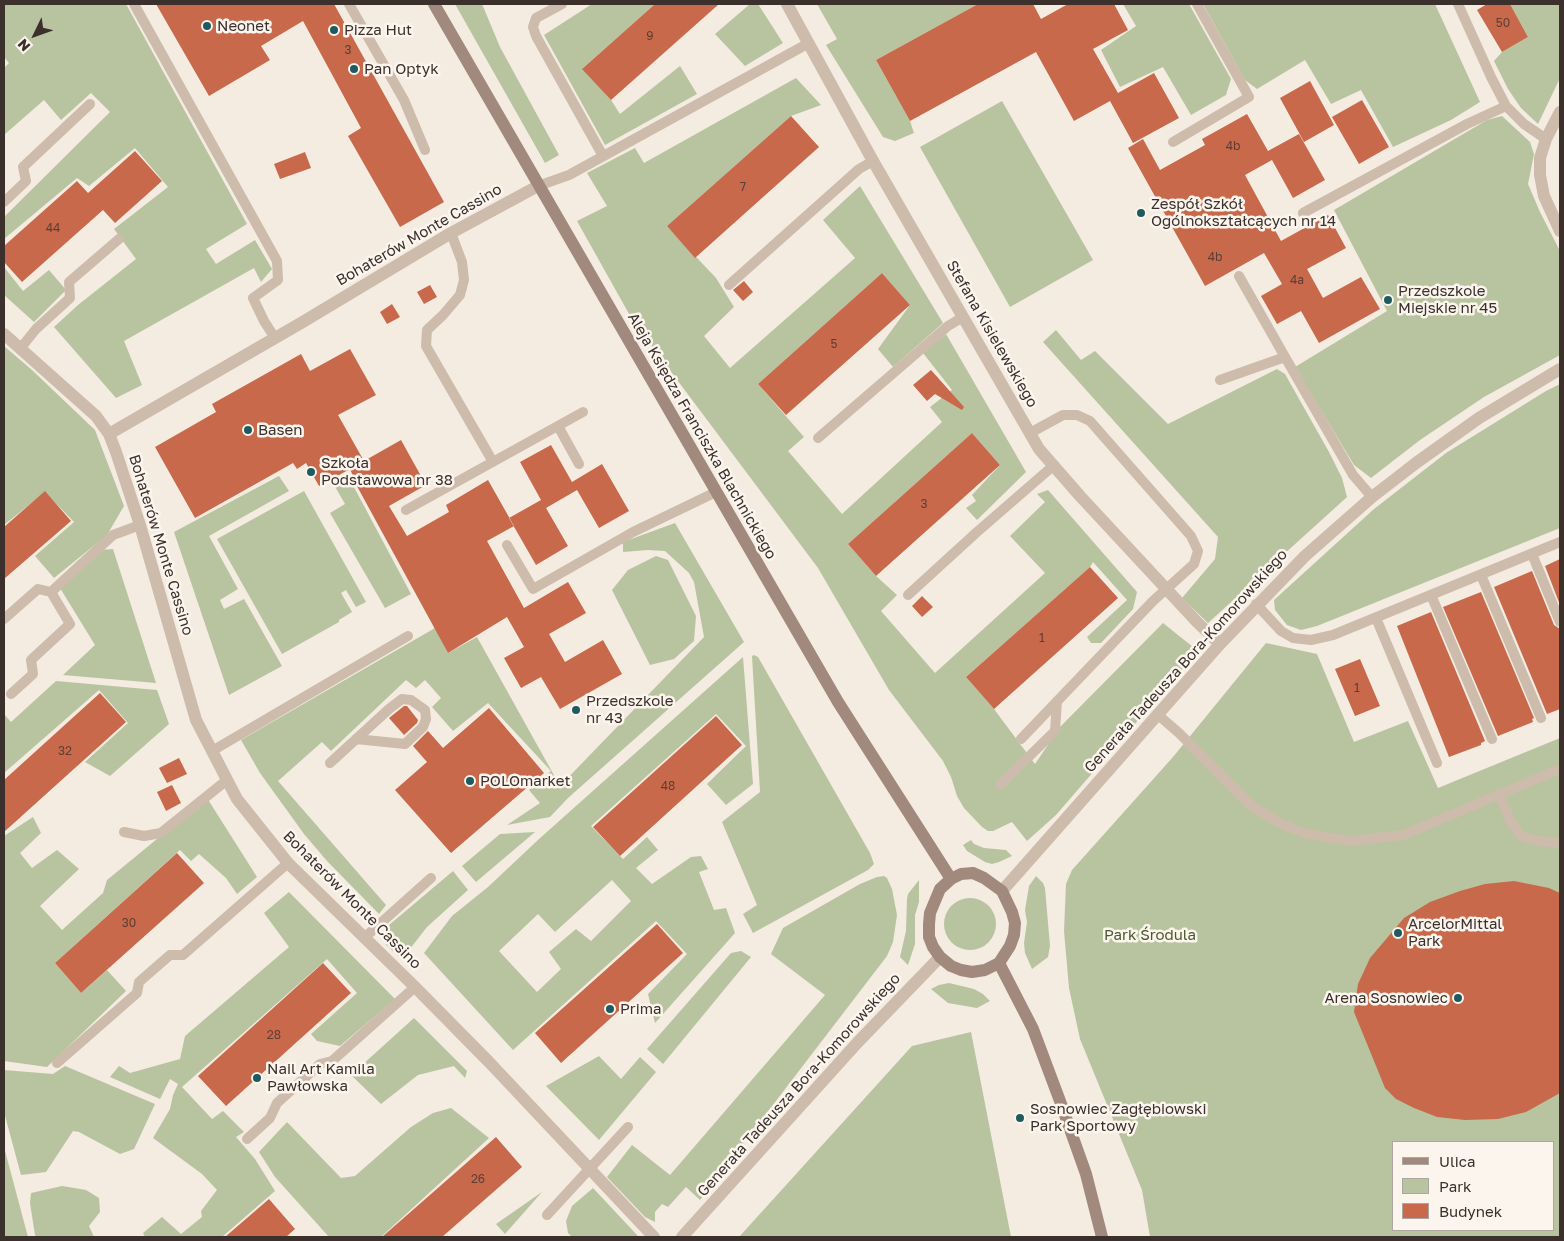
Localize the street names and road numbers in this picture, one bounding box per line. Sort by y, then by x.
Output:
street label: Bohaterów Monte Cassino [333,180,505,290]
street label: Stefana Kisielewskiego [943,257,1041,411]
street label: Aleja Księdza Franciszka Blachnickiego [624,310,780,562]
street label: Bohaterów Monte Cassino [125,452,197,638]
street label: Generała Tadeusza Bora-Komorowskiego [1081,546,1291,776]
street label: Bohaterów Monte Cassino [279,827,425,973]
street label: Generała Tadeusza Bora-Komorowskiego [694,970,904,1200]

